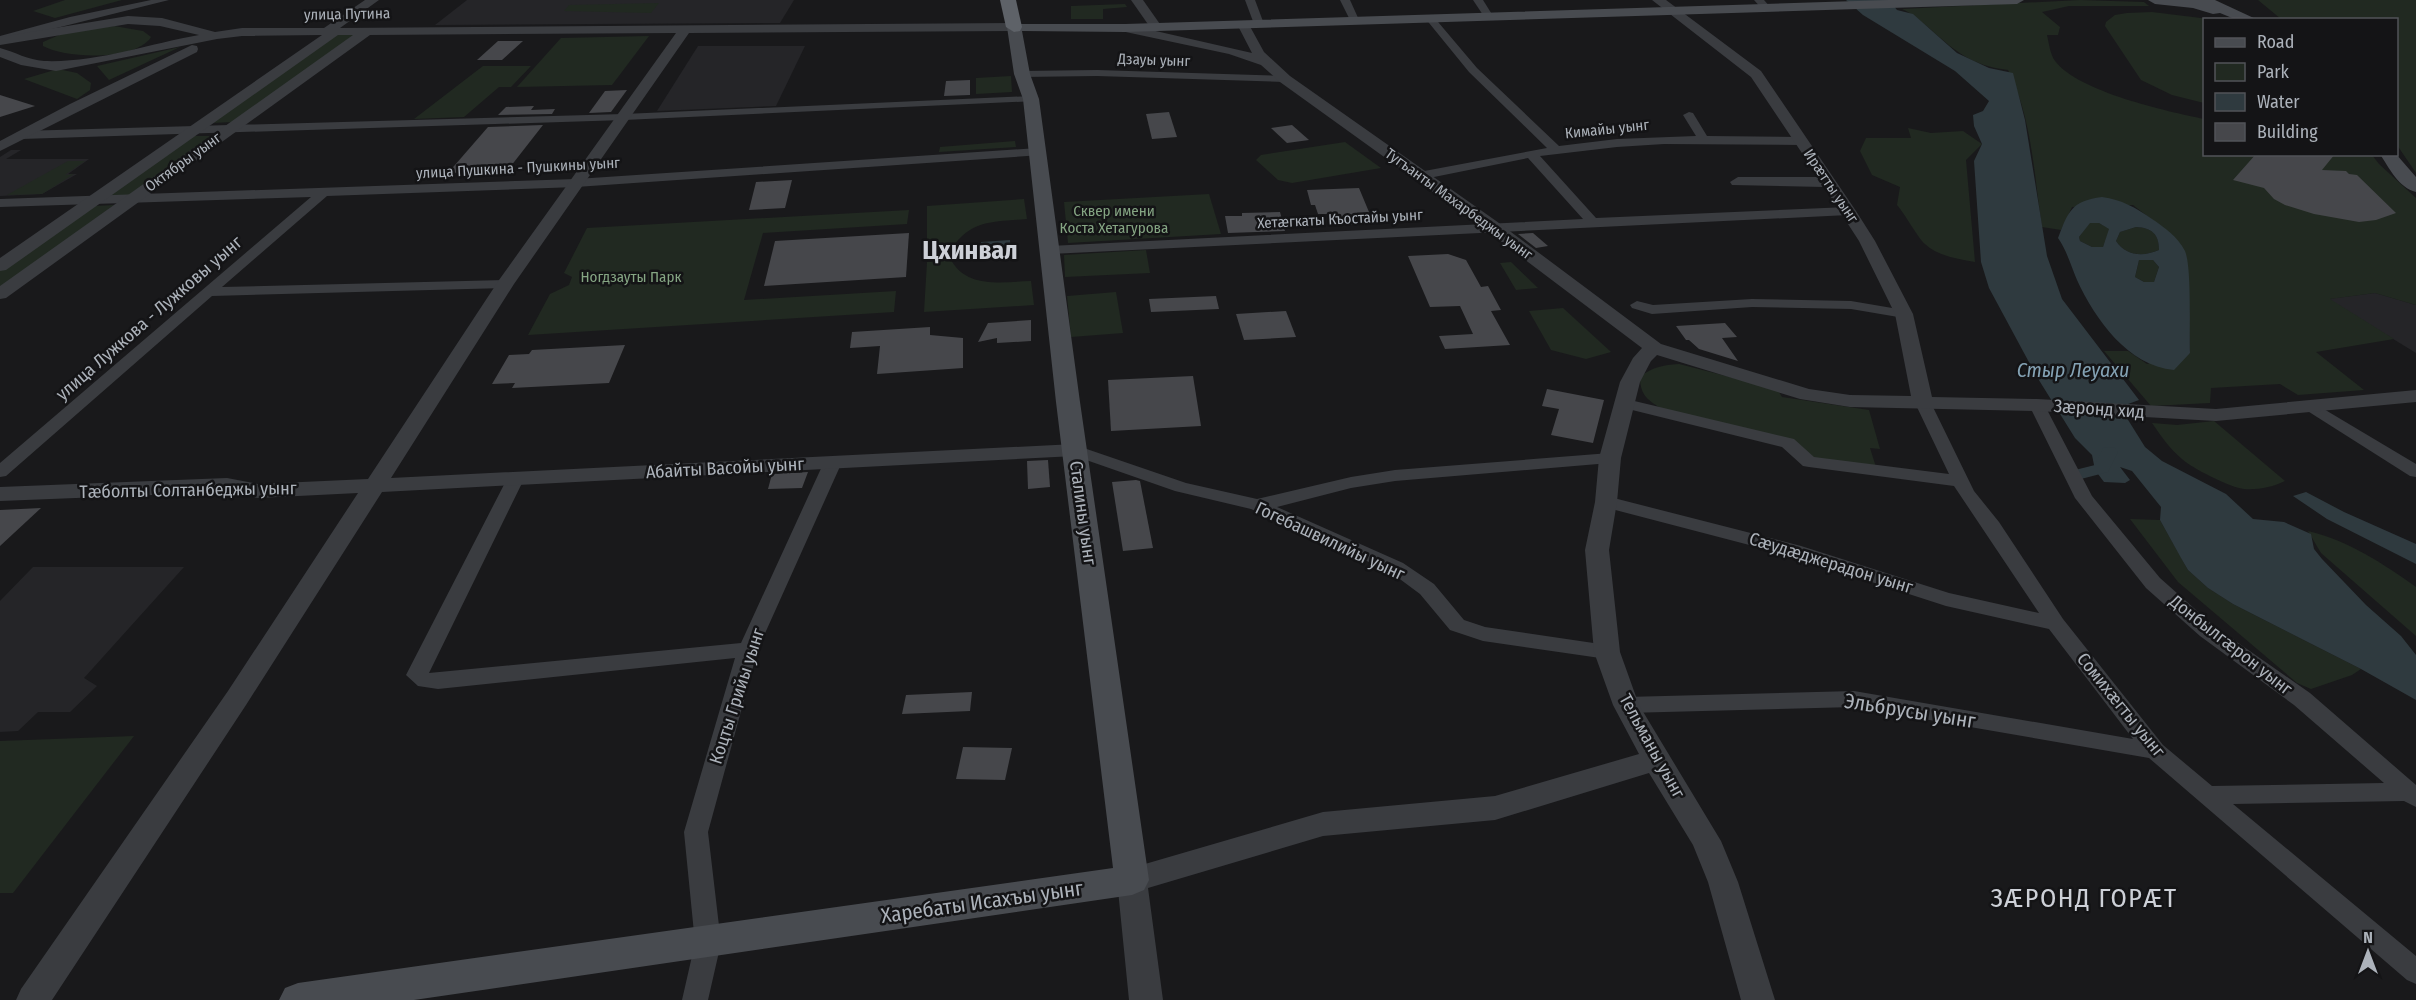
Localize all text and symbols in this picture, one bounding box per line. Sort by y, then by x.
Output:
street label: улица Путина [304,4,390,24]
legend [2203,18,2398,156]
text: Road [2257,31,2294,53]
street label: Дзауы уынг [1116,50,1191,70]
text: Park [2257,61,2290,83]
text: Water [2257,91,2300,113]
street label: Кимайы уынг [1564,116,1650,142]
text: Building [2257,121,2318,143]
street label: Октябры уынг [142,128,225,196]
street label: Тугъанты Махарбеджы уынг [1382,144,1536,264]
street label: Ирæтты уынг [1800,146,1862,226]
street label: улица Пушкина - Пушкины уынг [416,154,621,182]
park label: Сквер имени Коста Хетагурова [1060,202,1168,237]
street label: Хетæгкаты Къостайы уынг [1257,206,1423,232]
street label: улица Лужкова - Лужковы уынг [51,231,247,405]
district label: Цхинвал [922,235,1018,266]
park label: Ногдзауты Парк [581,268,681,286]
water label: Стыр Леуахи [2017,358,2129,382]
street label: Зæронд хид [2053,395,2145,423]
street label: Абайты Васойы уынг [645,453,805,483]
street label: Сталины уынг [1065,459,1101,567]
street label: Тæболты Солтанбеджы уынг [79,477,297,503]
street label: Гогебашвилийы уынг [1252,497,1408,585]
street label: Сæудæджерадон уынг [1746,528,1916,598]
street label: Донбылгæрон уынг [2164,590,2297,700]
street label: Коцты Грийы уынг [705,625,769,767]
street label: Сомихæгты уынг [2072,648,2170,762]
street label: Эльбрусы уынг [1843,688,1978,734]
street label: Тельманы уынг [1614,690,1690,802]
street label: Харебаты Исахъы уынг [879,875,1086,929]
district label: ЗÆРОНД ГОРÆТ [1990,883,2178,914]
north arrow [2338,922,2398,982]
text: N [2363,928,2373,947]

